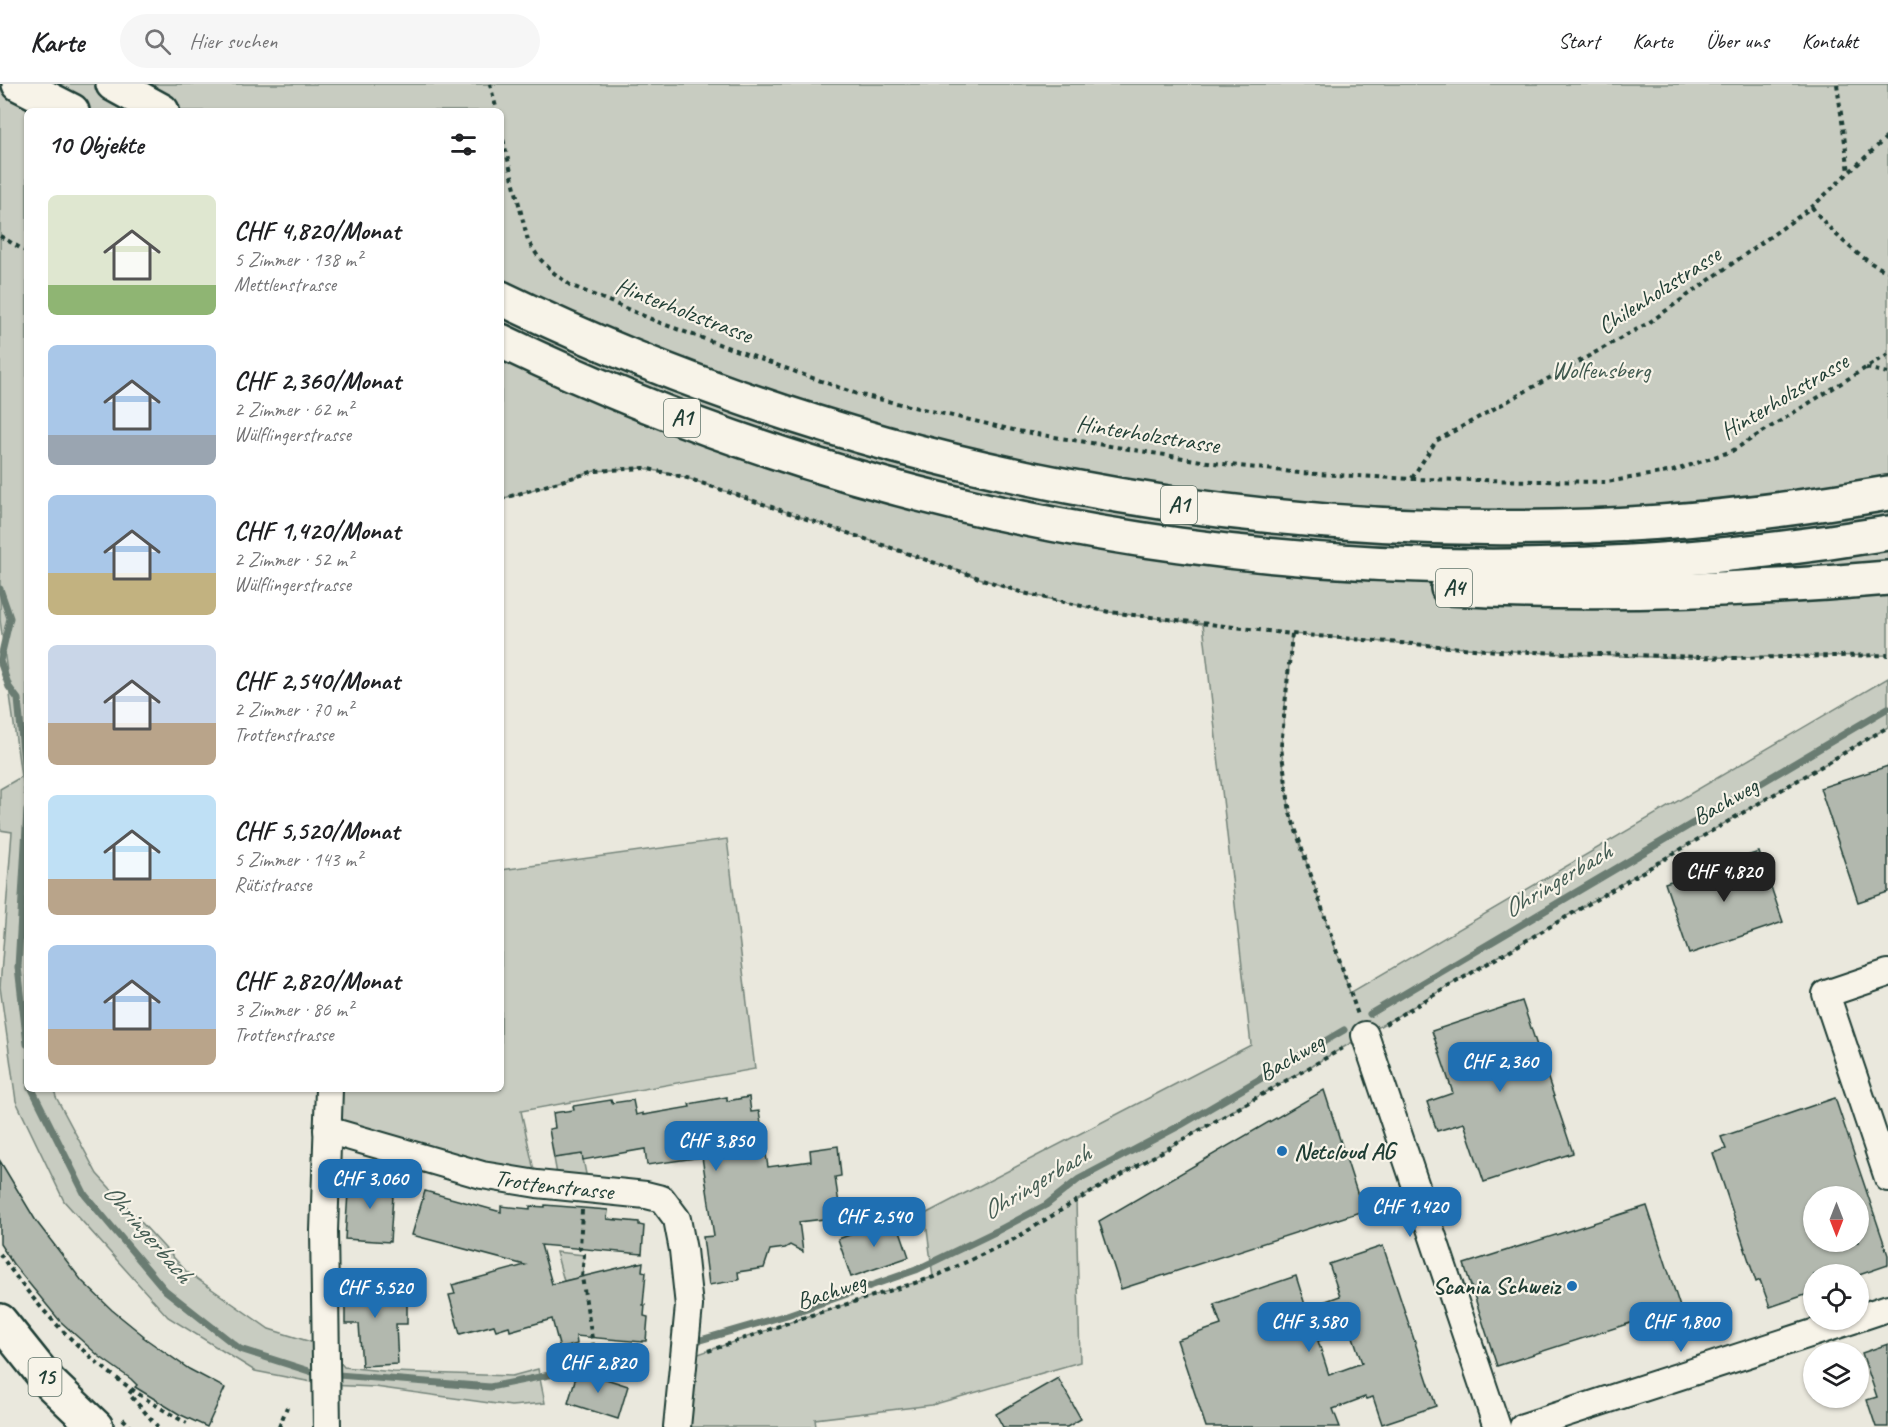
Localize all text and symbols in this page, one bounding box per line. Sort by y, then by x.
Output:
search box [120,14,540,68]
text: Karte [30,24,84,59]
icon: search [141,25,174,58]
text: Hier suchen [189,27,278,55]
text: Start [1558,28,1599,54]
text: Karte [1632,28,1673,54]
text: Über uns [1706,28,1769,54]
text: Kontakt [1802,28,1858,54]
text: 10 Objekte [48,128,144,161]
icon: filters [447,128,480,161]
text: CHF 4,820/Monat [234,214,400,247]
icon: home [96,219,168,291]
street label: Chilenholzstrasse [1592,238,1728,341]
text: 5 Zimmer · 138 m² [234,247,362,272]
street label: Hinterholzstrasse [611,270,759,351]
text: Mettlenstrasse [234,272,336,297]
street label: Hinterholzstrasse [1715,345,1855,446]
park label: Wolfensberg [1552,355,1652,385]
text: CHF 2,360/Monat [234,364,401,397]
icon: home [96,369,168,441]
text: 2 Zimmer · 62 m² [234,397,353,422]
road number: A1 [664,399,700,437]
street label: Hinterholzstrasse [1075,408,1224,460]
text: Wülflingerstrasse [234,422,351,447]
road number: A1 [1161,486,1197,524]
text: CHF 1,420/Monat [234,514,400,547]
icon: home [96,519,168,591]
text: 2 Zimmer · 52 m² [234,547,353,572]
road number: A4 [1436,569,1472,607]
text: Wülflingerstrasse [234,572,351,597]
text: CHF 2,540/Monat [234,664,400,697]
icon: home [96,669,168,741]
text: 2 Zimmer · 70 m² [234,697,353,722]
text: Trottenstrasse [234,722,334,747]
street label: Bachweg [1687,769,1765,832]
text: CHF 5,520/Monat [234,814,399,847]
icon: home [96,819,168,891]
water label: Ohringerbach [1497,834,1619,925]
text: 5 Zimmer · 143 m² [234,847,362,872]
pin: CHF 4,820 [1655,852,1793,903]
text: CHF 4,820 [1686,859,1762,884]
text: Rütistrasse [234,872,311,897]
text: CHF 2,820/Monat [234,964,400,997]
icon: home [96,969,168,1041]
text: 3 Zimmer · 86 m² [234,997,353,1022]
text: Trottenstrasse [234,1022,334,1047]
street label: Bachweg [1253,1025,1331,1088]
pin: CHF 2,360 [1431,1042,1569,1093]
text: CHF 2,360 [1462,1049,1538,1074]
pin: CHF 3,850 [647,1121,785,1172]
text: CHF 3,850 [679,1128,753,1153]
water label: Ohringerbach [976,1136,1098,1227]
place label: Netcloud AG [1294,1136,1398,1166]
marker: Netcloud AG [1275,1144,1289,1158]
pin: CHF 3,060 [301,1159,439,1210]
street label: Trottenstrasse [492,1162,617,1207]
text: CHF 3,060 [332,1166,408,1191]
water label: Ohringerbach [96,1176,202,1291]
north arrow [1803,1186,1869,1252]
map controls [1803,1186,1869,1408]
pin: CHF 1,420 [1341,1187,1479,1238]
text: CHF 1,420 [1372,1194,1448,1219]
pin: CHF 2,540 [805,1197,943,1248]
text: CHF 2,540 [837,1204,911,1229]
button: locate [1803,1264,1869,1330]
street label: Bachweg [793,1265,871,1316]
pin: CHF 5,520 [306,1268,444,1319]
place label: Scania Schweiz [1432,1271,1562,1301]
text: CHF 5,520 [338,1275,412,1300]
marker: Scania Schweiz [1565,1279,1579,1293]
pin: CHF 3,580 [1240,1302,1378,1353]
pin: CHF 1,800 [1612,1302,1750,1353]
text: CHF 3,580 [1272,1309,1346,1334]
text: CHF 1,800 [1643,1309,1719,1334]
button: layers [1803,1342,1869,1408]
pin: CHF 2,820 [529,1343,667,1394]
text: CHF 2,820 [560,1350,636,1375]
road number: 15 [28,1358,62,1396]

